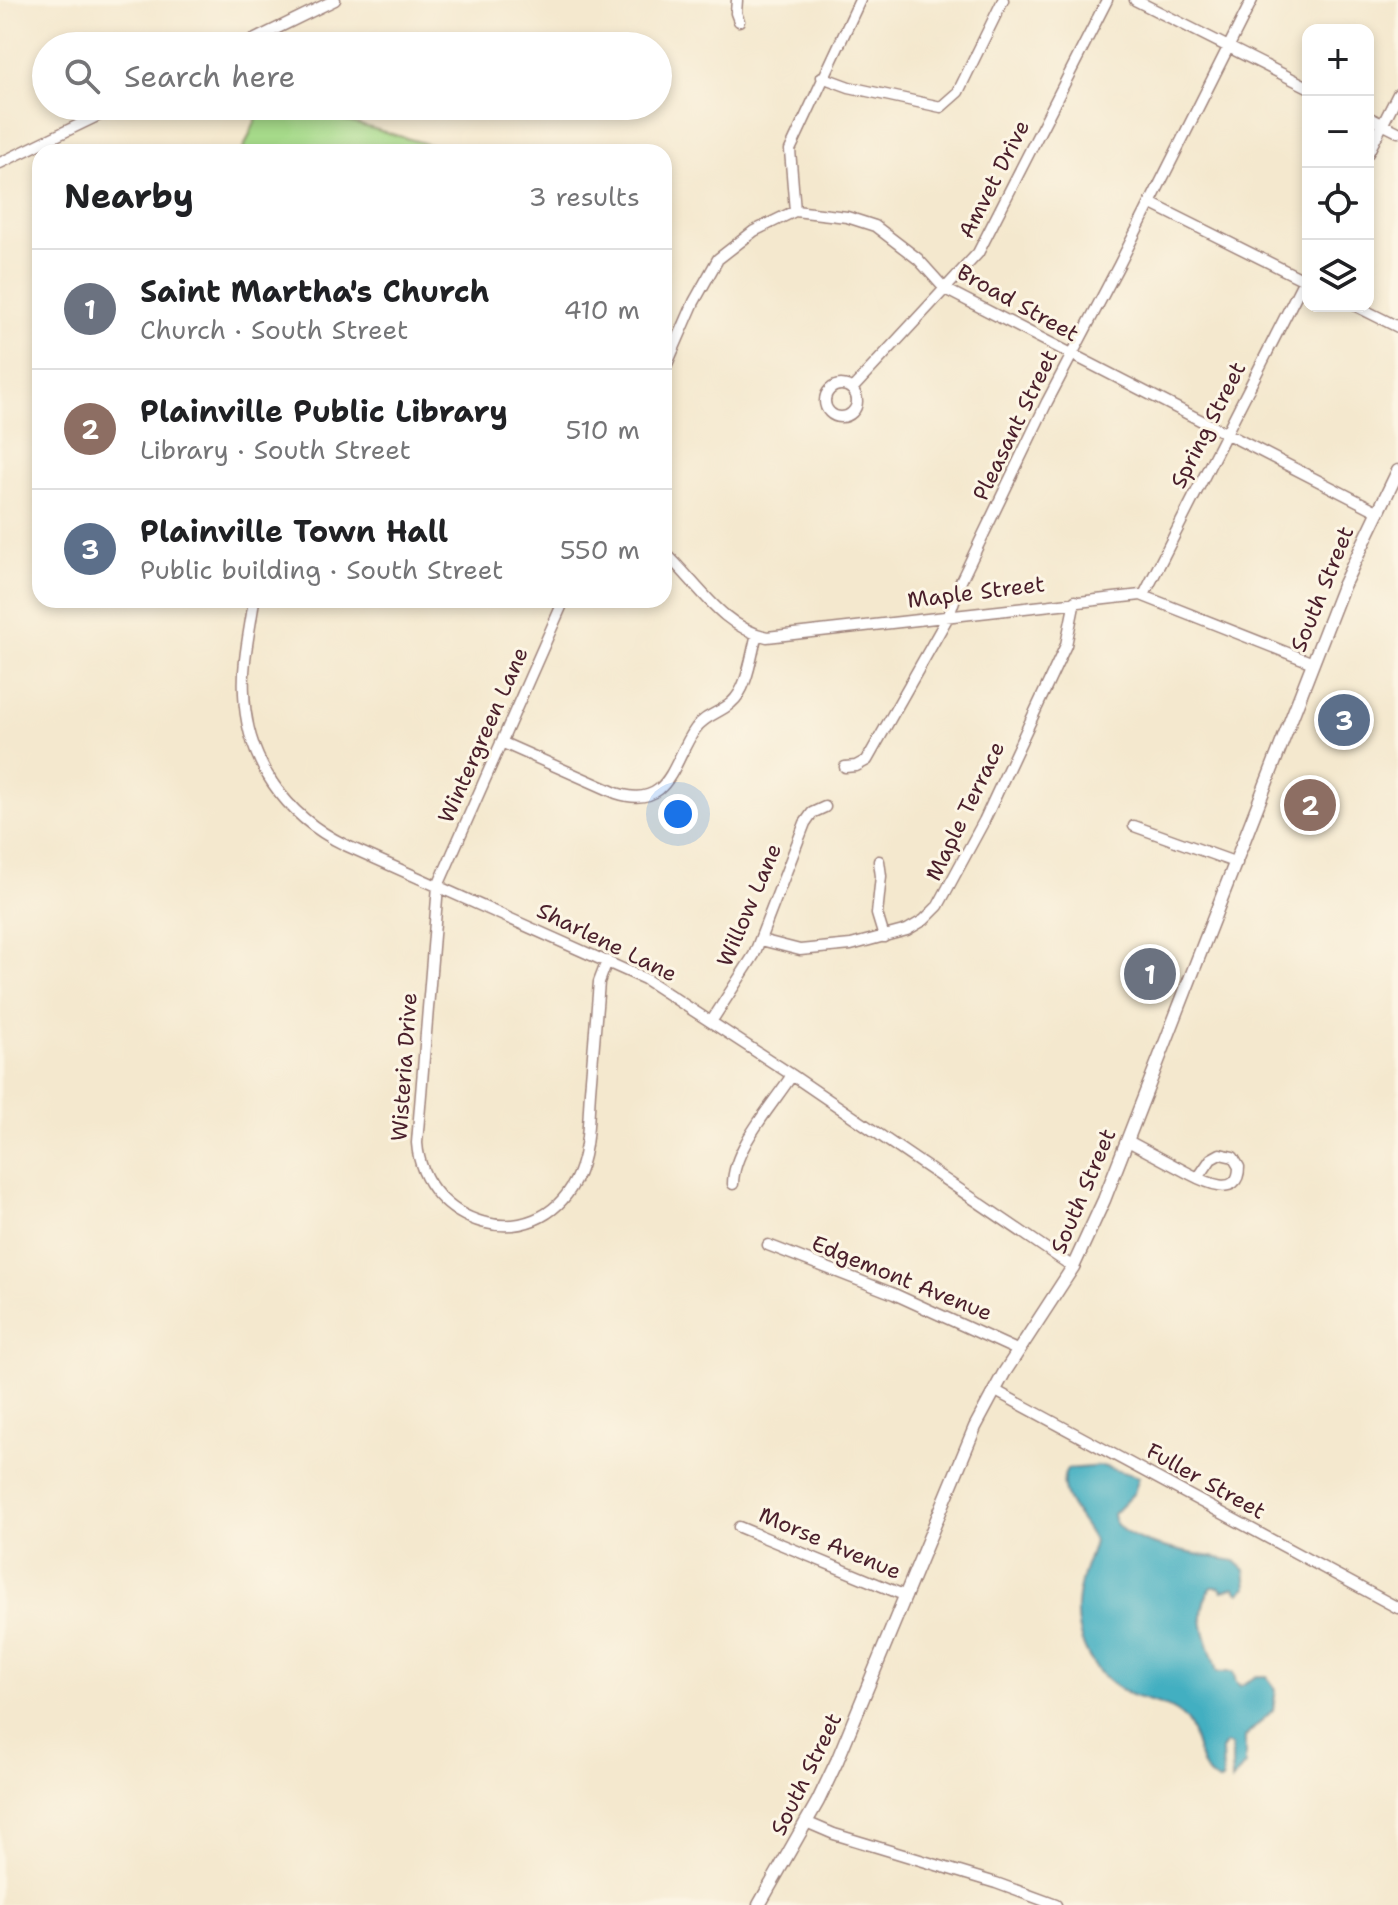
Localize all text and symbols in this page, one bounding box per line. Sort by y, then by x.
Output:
map controls [1302,24,1374,312]
button: + [1302,24,1374,96]
search box [32,32,672,120]
icon: search [60,54,104,98]
text: Search here [124,56,295,97]
button: − [1302,96,1374,168]
street label: Amvet Drive [952,115,1036,243]
button: locate [1302,168,1374,240]
text: Nearby [64,173,194,219]
text: 3 results [528,179,640,214]
button: layers [1302,240,1374,312]
street label: Broad Street [952,258,1084,348]
text: Saint Martha's Church [140,271,490,312]
text: 1 [84,292,96,327]
text: 410 m [563,292,640,327]
text: Church · South Street [140,312,408,347]
street label: Pleasant Street [966,345,1064,505]
street label: Spring Street [1164,357,1252,493]
text: Plainville Public Library [140,391,508,432]
text: 2 [81,412,99,447]
text: 510 m [566,412,640,447]
text: Library · South Street [140,432,411,467]
text: Plainville Town Hall [140,511,448,552]
street label: South Street [1284,522,1360,656]
text: 3 [81,532,99,567]
text: 550 m [560,532,640,567]
text: Public building · South Street [140,552,503,587]
street label: Maple Street [906,569,1046,615]
street label: Wintergreen Lane [431,642,535,828]
pin: 3 [1318,690,1370,750]
street label: Maple Terrace [919,736,1011,886]
pin: 2 [1284,775,1336,835]
your location [658,794,698,834]
street label: Willow Lane [710,839,788,971]
street label: Sharlene Lane [532,896,682,988]
pin: 1 [1124,944,1176,1004]
street label: Wisteria Drive [384,992,424,1142]
street label: South Street [1044,1124,1122,1258]
street label: Edgemont Avenue [807,1229,997,1327]
street label: Fuller Street [1141,1436,1271,1526]
street label: Morse Avenue [755,1500,905,1586]
street label: South Street [764,1708,848,1840]

